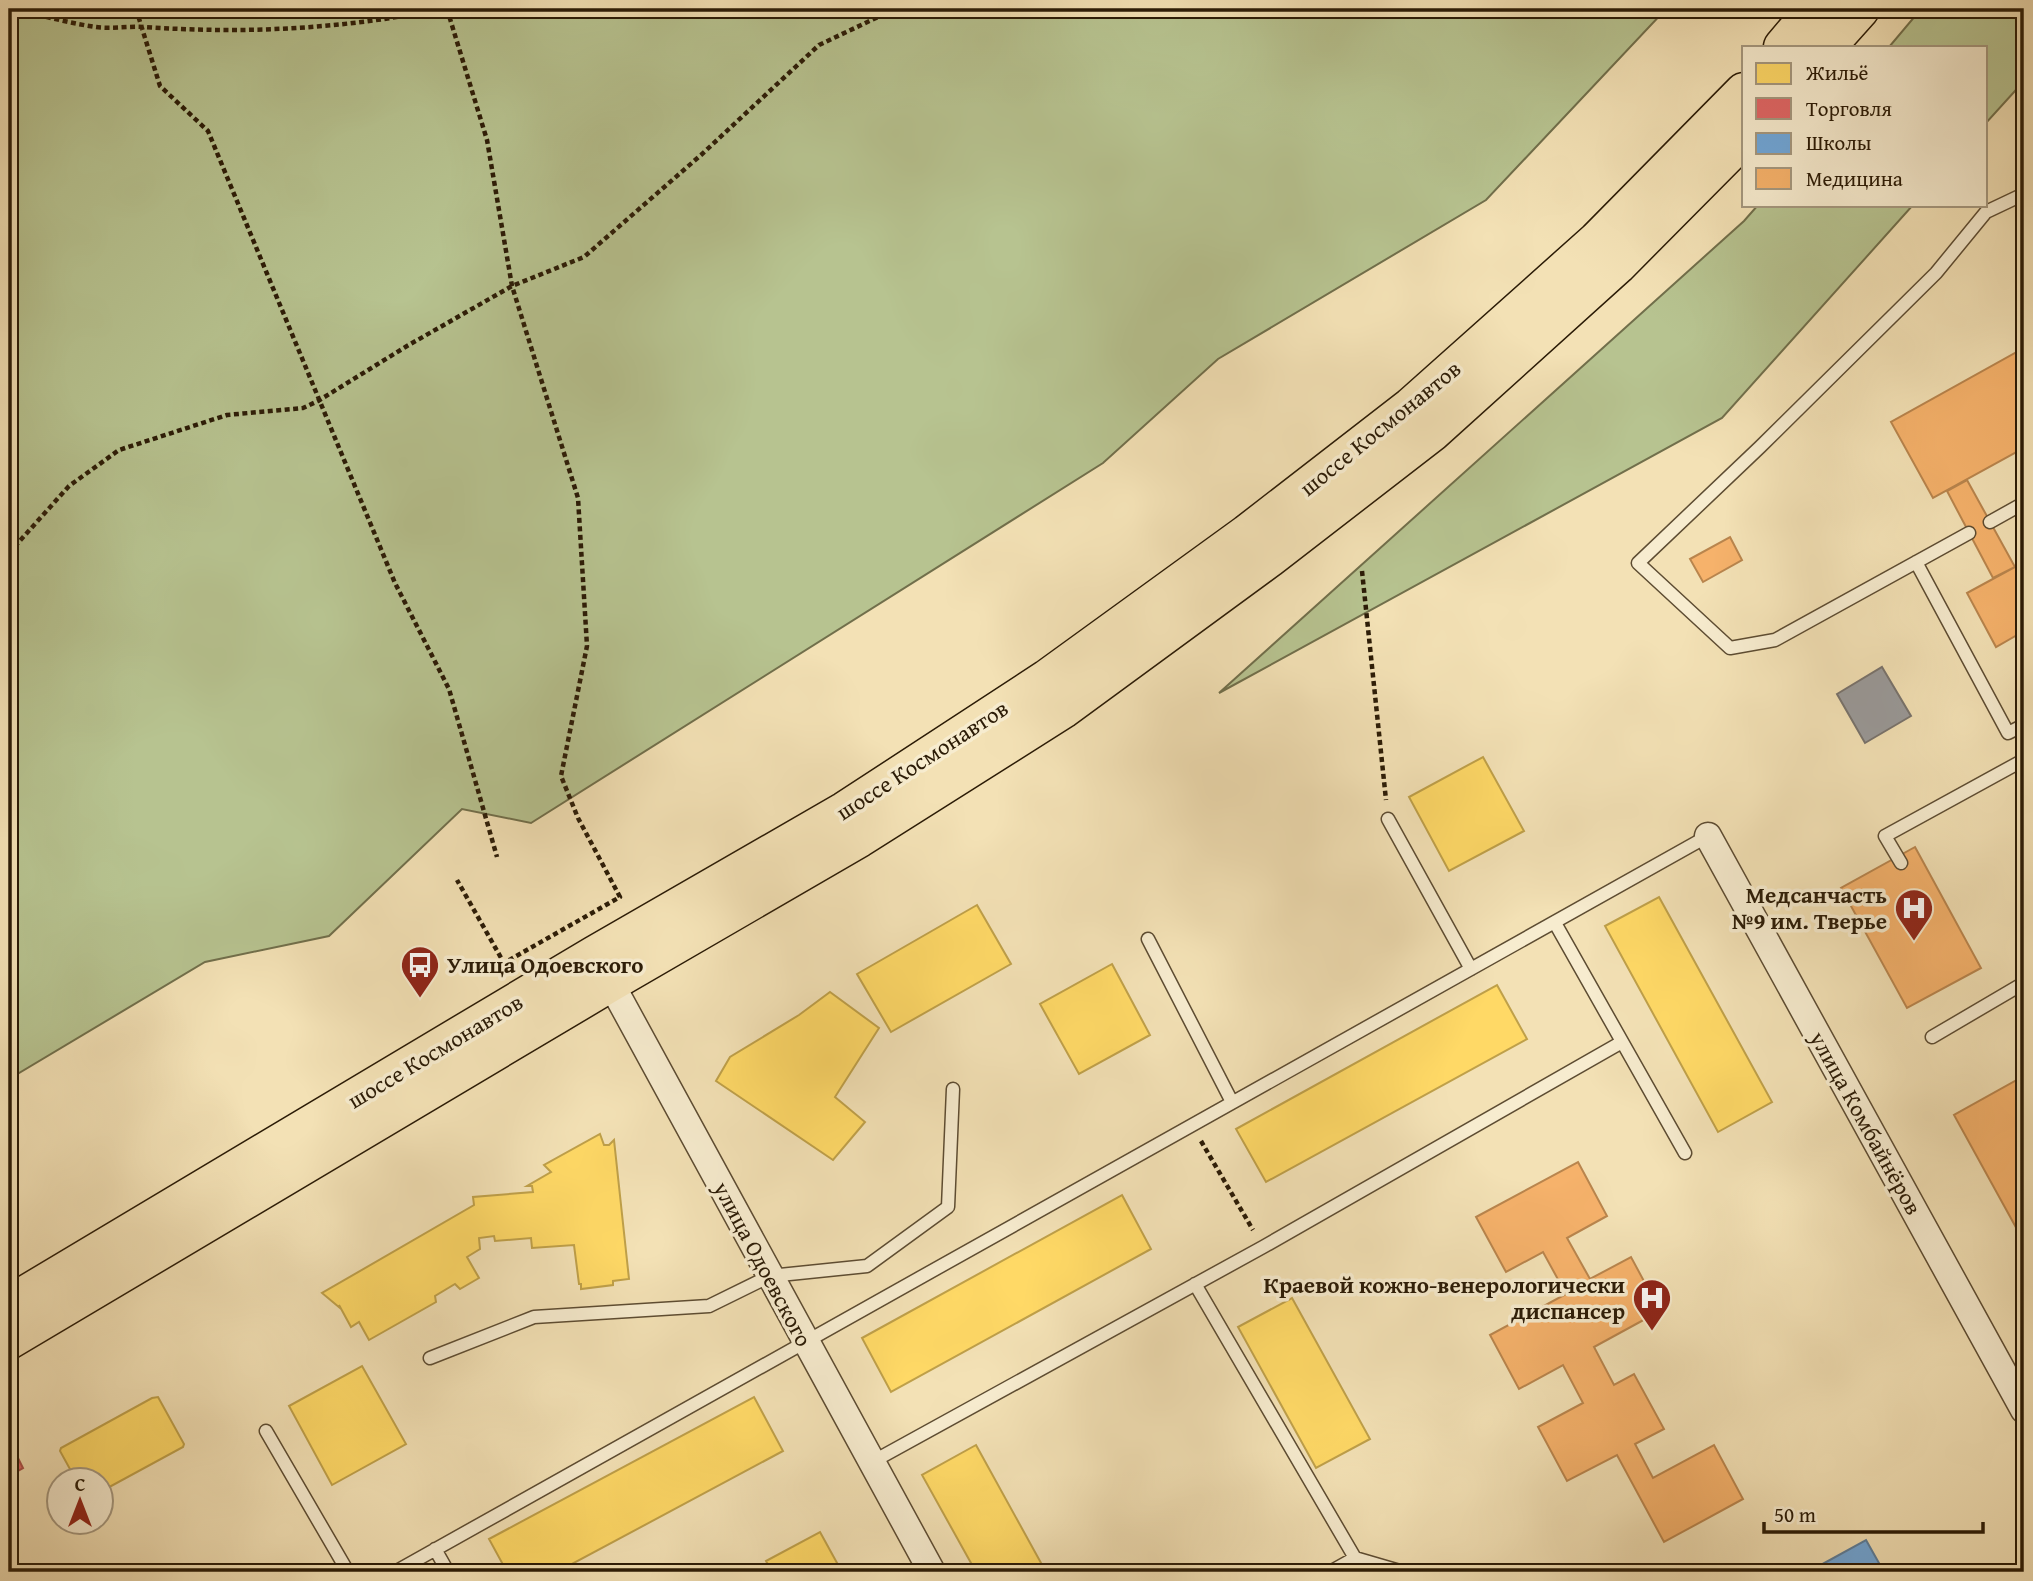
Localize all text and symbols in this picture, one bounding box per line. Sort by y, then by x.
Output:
legend [1742,46,1988,206]
text: Жильё [1805,57,1869,88]
text: Торговля [1806,93,1892,124]
text: Школы [1806,127,1872,158]
text: Медицина [1806,163,1903,194]
street label: шоссе Космонавтов [1292,352,1467,503]
street label: шоссе Космонавтов [829,691,1014,828]
place label: Медсанчасть №9 им. Тверье [1731,878,1887,937]
hospital icon: Медсанчасть №9 им. Тверье [1893,887,1935,942]
bus stop icon: Улица Одоевского [399,944,441,999]
place label: Улица Одоевского [447,948,643,981]
street label: шоссе Космонавтов [341,985,529,1116]
street label: улица Комбайнёров [1802,1024,1931,1221]
street label: улица Одоевского [705,1174,821,1352]
place label: Краевой кожно-венерологически диспансер [1264,1268,1625,1327]
hospital icon: Краевой кожно-венерологически диспансер [1631,1277,1673,1332]
north arrow [46,1466,116,1536]
text: С [75,1470,86,1498]
scale bar [1764,1490,1982,1534]
text: 50 m [1774,1499,1816,1530]

